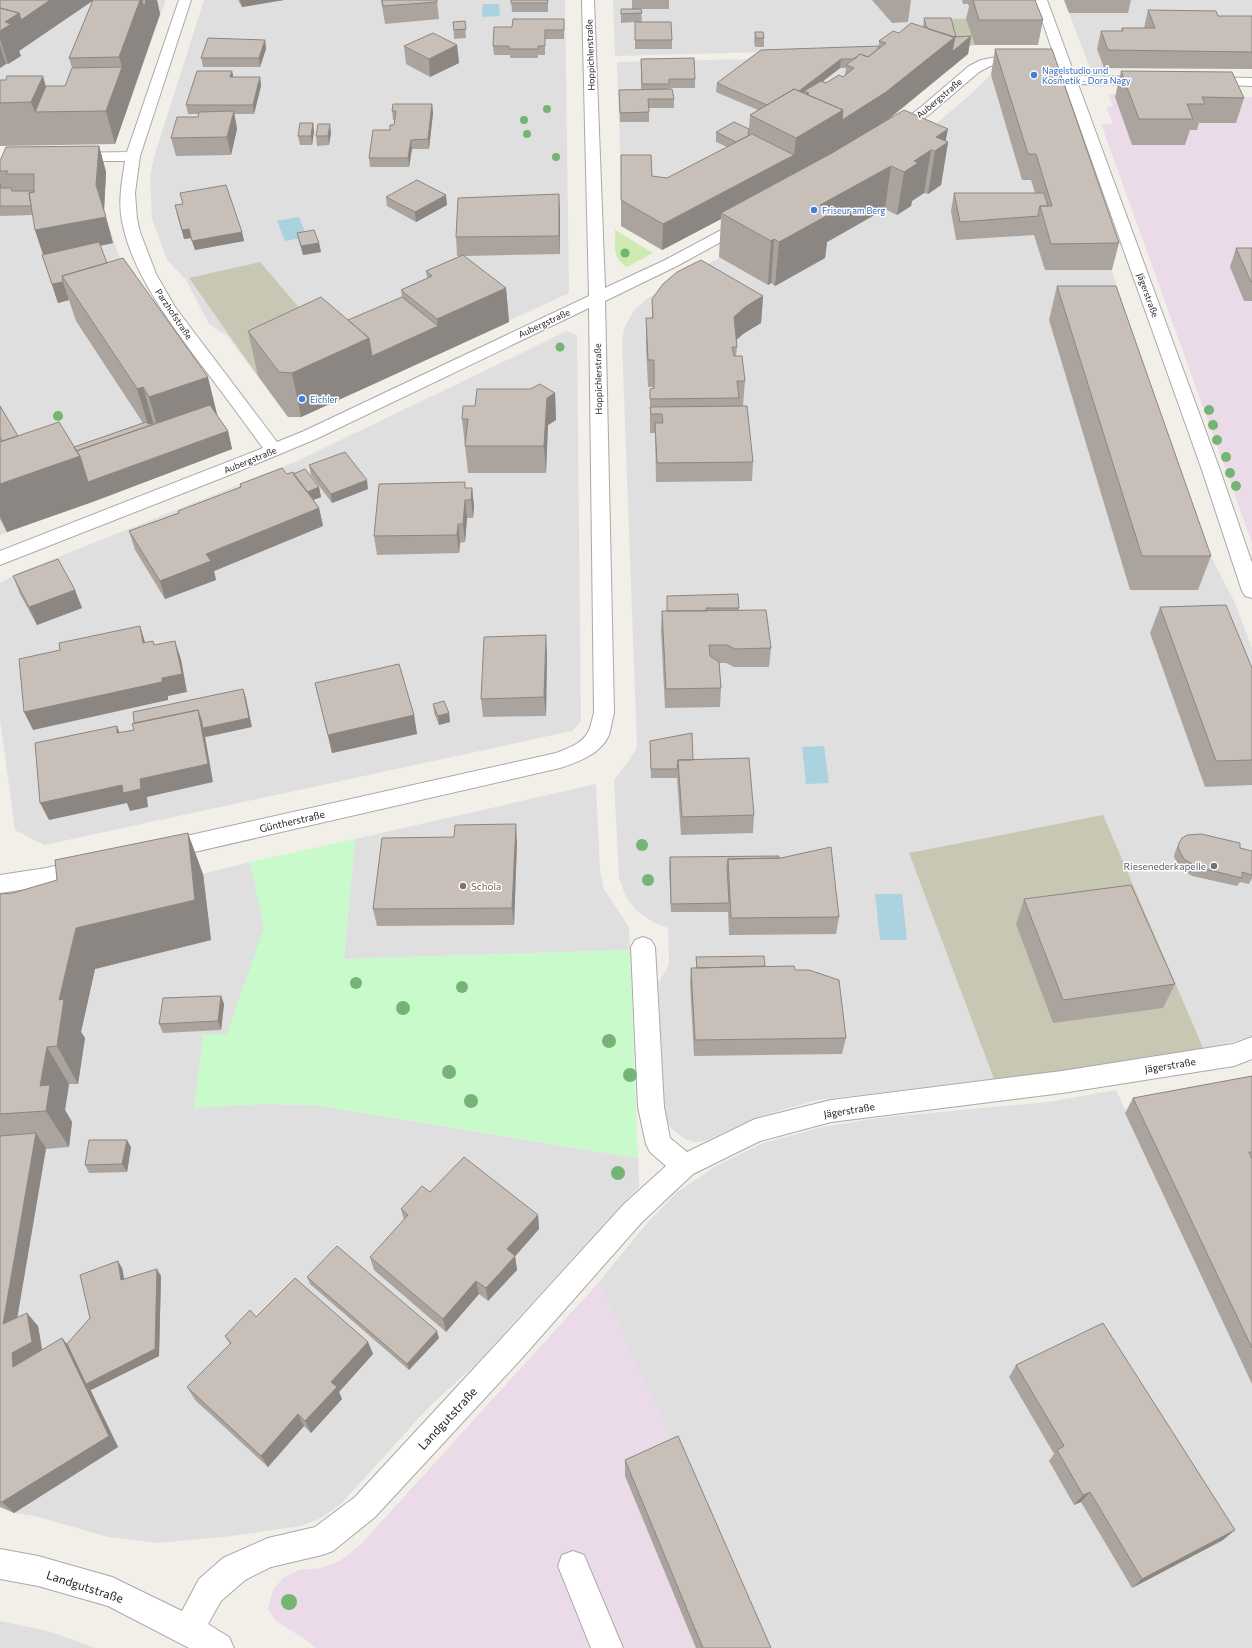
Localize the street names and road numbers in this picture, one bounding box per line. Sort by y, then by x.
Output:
street label: Hoppichlerstraße [583,19,597,91]
street label: Aubergstraße [914,76,964,120]
street label: Jägerstraße [1135,271,1161,319]
street label: Parzhofstraße [153,287,195,342]
street label: Aubergstraße [516,306,572,340]
street label: Hoppichlerstraße [592,343,604,415]
street label: Aubergstraße [222,444,278,476]
street label: Güntherstraße [258,808,326,834]
street label: Jägerstraße [1144,1055,1196,1075]
street label: Jägerstraße [823,1100,875,1120]
street label: Landgutstraße [415,1384,479,1452]
street label: Landgutstraße [45,1567,125,1605]

